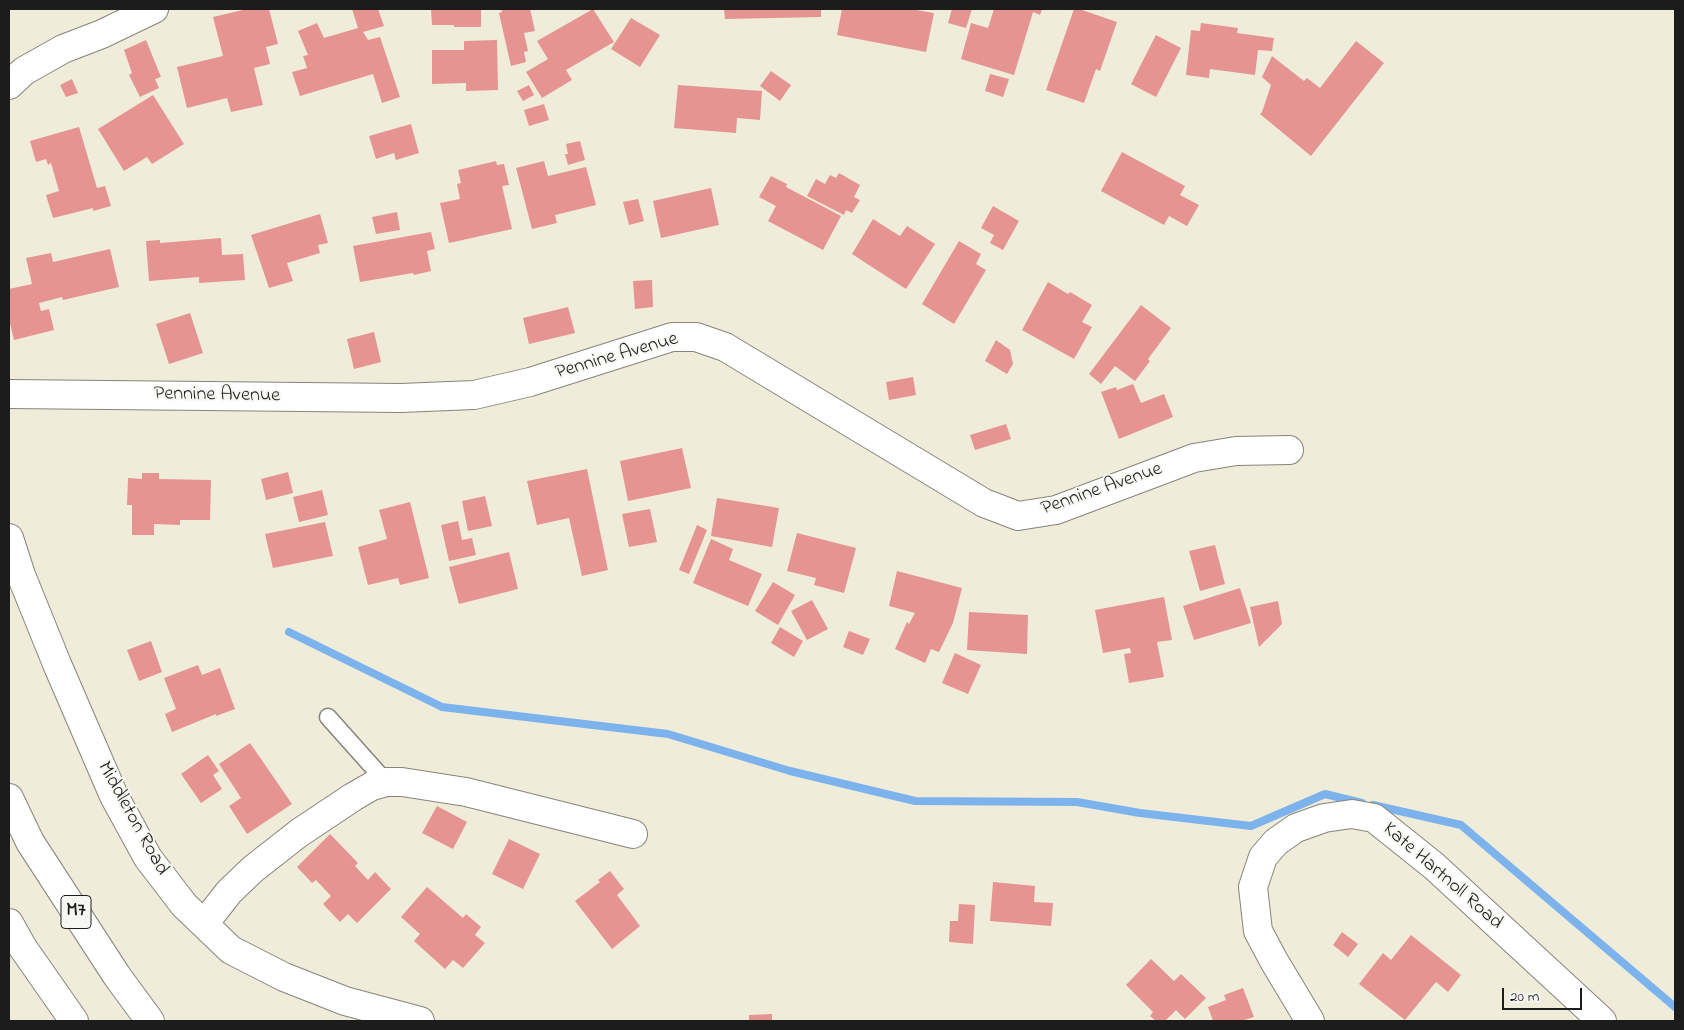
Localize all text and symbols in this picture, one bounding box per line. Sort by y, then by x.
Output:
street label: Pennine Avenue [553,328,681,386]
street label: Pennine Avenue [154,383,280,409]
street label: Pennine Avenue [1038,458,1166,522]
street label: Middleton Road [91,758,173,880]
street label: Kate Hartnoll Road [1377,818,1507,936]
road number: M7 [61,896,91,929]
scale bar [1504,978,1584,1010]
text: 20 m [1510,986,1539,1008]

